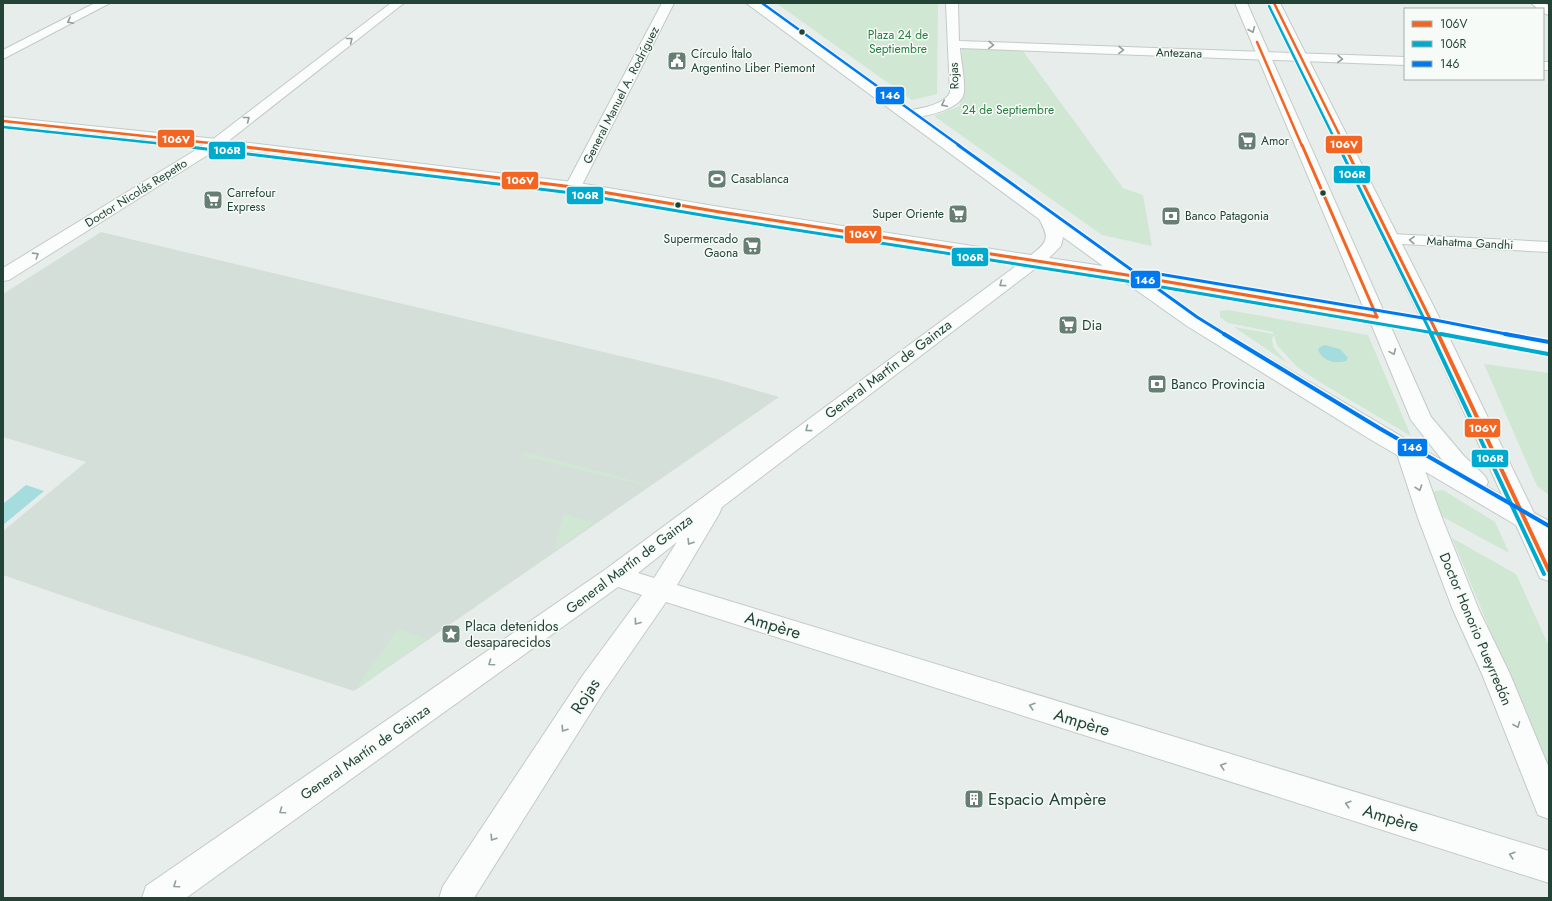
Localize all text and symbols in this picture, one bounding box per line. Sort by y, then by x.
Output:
legend [1404,8,1544,80]
text: 106V [1440,15,1468,33]
one-way arrow [66,16,74,24]
street label: General Manuel A. Rodríguez [578,23,664,167]
one-way arrow [1247,25,1255,33]
park label: Plaza 24 de Septiembre [868,26,928,58]
unlabelled marker [797,27,807,37]
text: 106R [1440,35,1467,53]
one-way arrow [346,37,353,44]
one-way arrow [988,41,994,49]
street label: Antezana [1155,43,1203,63]
place label: Círculo Ítalo Argentino Liber Piemont [691,45,815,77]
one-way arrow [1118,46,1124,55]
public building icon: Círculo Ítalo Argentino Liber Piemont [666,50,688,72]
one-way arrow [1337,55,1343,63]
text: 146 [1440,55,1459,73]
street label: Rojas [945,62,963,90]
line badge: 146 [875,86,905,105]
text: 146 [880,87,900,103]
one-way arrow [941,99,948,107]
park label: 24 de Septiembre [962,101,1054,119]
one-way arrow [243,117,250,124]
line badge: 106V [157,129,195,148]
supermarket icon: Amor [1236,130,1258,152]
text: 106V [162,131,191,147]
place label: Amor [1261,132,1290,150]
line badge: 106V [1325,135,1363,154]
text: 106V [1330,136,1359,152]
line badge: 106R [208,141,246,160]
text: 106R [213,142,242,158]
street label: Doctor Nicolás Repetto [81,154,191,232]
line badge: 106R [1333,165,1371,184]
text: 106R [1338,166,1367,182]
sports icon: Casablanca [706,168,728,190]
place label: Casablanca [731,170,789,188]
line badge: 106V [501,171,539,190]
text: 106V [506,172,535,188]
place label: Carrefour Express [227,184,277,216]
line badge: 106R [566,186,604,205]
text: 106R [571,187,600,203]
unlabelled marker [1318,188,1328,198]
supermarket icon: Carrefour Express [202,189,224,211]
unlabelled marker [673,200,683,210]
supermarket icon: Super Oriente [947,203,969,225]
place label: Super Oriente [872,205,944,223]
bank icon: Banco Patagonia [1160,205,1182,227]
place label: Banco Patagonia [1185,207,1269,225]
line badge: 106V [844,225,882,244]
text: 106V [849,226,878,242]
place label: Supermercado Gaona [664,230,738,262]
street label: Mahatma Gandhi [1426,232,1514,254]
supermarket icon: Supermercado Gaona [741,235,763,257]
one-way arrow [1409,236,1415,245]
line badge: 106R [951,247,989,267]
text: 106R [956,249,985,265]
one-way arrow [32,253,39,260]
line badge: 146 [1130,270,1161,289]
text: 146 [1135,272,1155,288]
one-way arrow [999,279,1006,287]
supermarket icon: Dia [1057,314,1079,336]
street label: General Martín de Gainza [820,315,956,423]
place label: Dia [1082,315,1102,335]
one-way arrow [1388,349,1396,356]
bank icon: Banco Provincia [1146,373,1168,395]
place label: Banco Provincia [1171,374,1265,394]
line badge: 106V [1464,418,1501,438]
text: 106V [1469,420,1498,436]
one-way arrow [806,424,813,431]
line badge: 146 [1397,438,1428,457]
text: 146 [1402,439,1422,455]
line badge: 106R [1471,449,1509,468]
text: 106R [1476,450,1505,466]
one-way arrow [1415,485,1423,492]
street label: General Martín de Gainza [561,510,697,618]
one-way arrow [687,538,695,545]
street label: Doctor Honorio Pueyrredón [1435,549,1517,709]
street label: Ampère [742,605,804,645]
place label: Placa detenidos desaparecidos [465,616,559,652]
one-way arrow [634,618,642,625]
place icon: Placa detenidos desaparecidos [440,623,462,645]
one-way arrow [489,658,496,665]
street label: Rojas [565,673,606,719]
street label: General Martín de Gainza [296,700,434,804]
one-way arrow [1029,702,1036,711]
street label: Ampère [1051,702,1113,742]
one-way arrow [1512,720,1520,728]
one-way arrow [561,725,568,732]
one-way arrow [1220,762,1227,771]
place label: Espacio Ampère [988,787,1106,811]
building icon: Espacio Ampère [963,788,985,810]
street label: Ampère [1360,798,1422,838]
one-way arrow [1344,800,1351,809]
one-way arrow [279,806,286,814]
one-way arrow [490,834,498,841]
one-way arrow [1508,851,1515,860]
one-way arrow [173,880,180,887]

